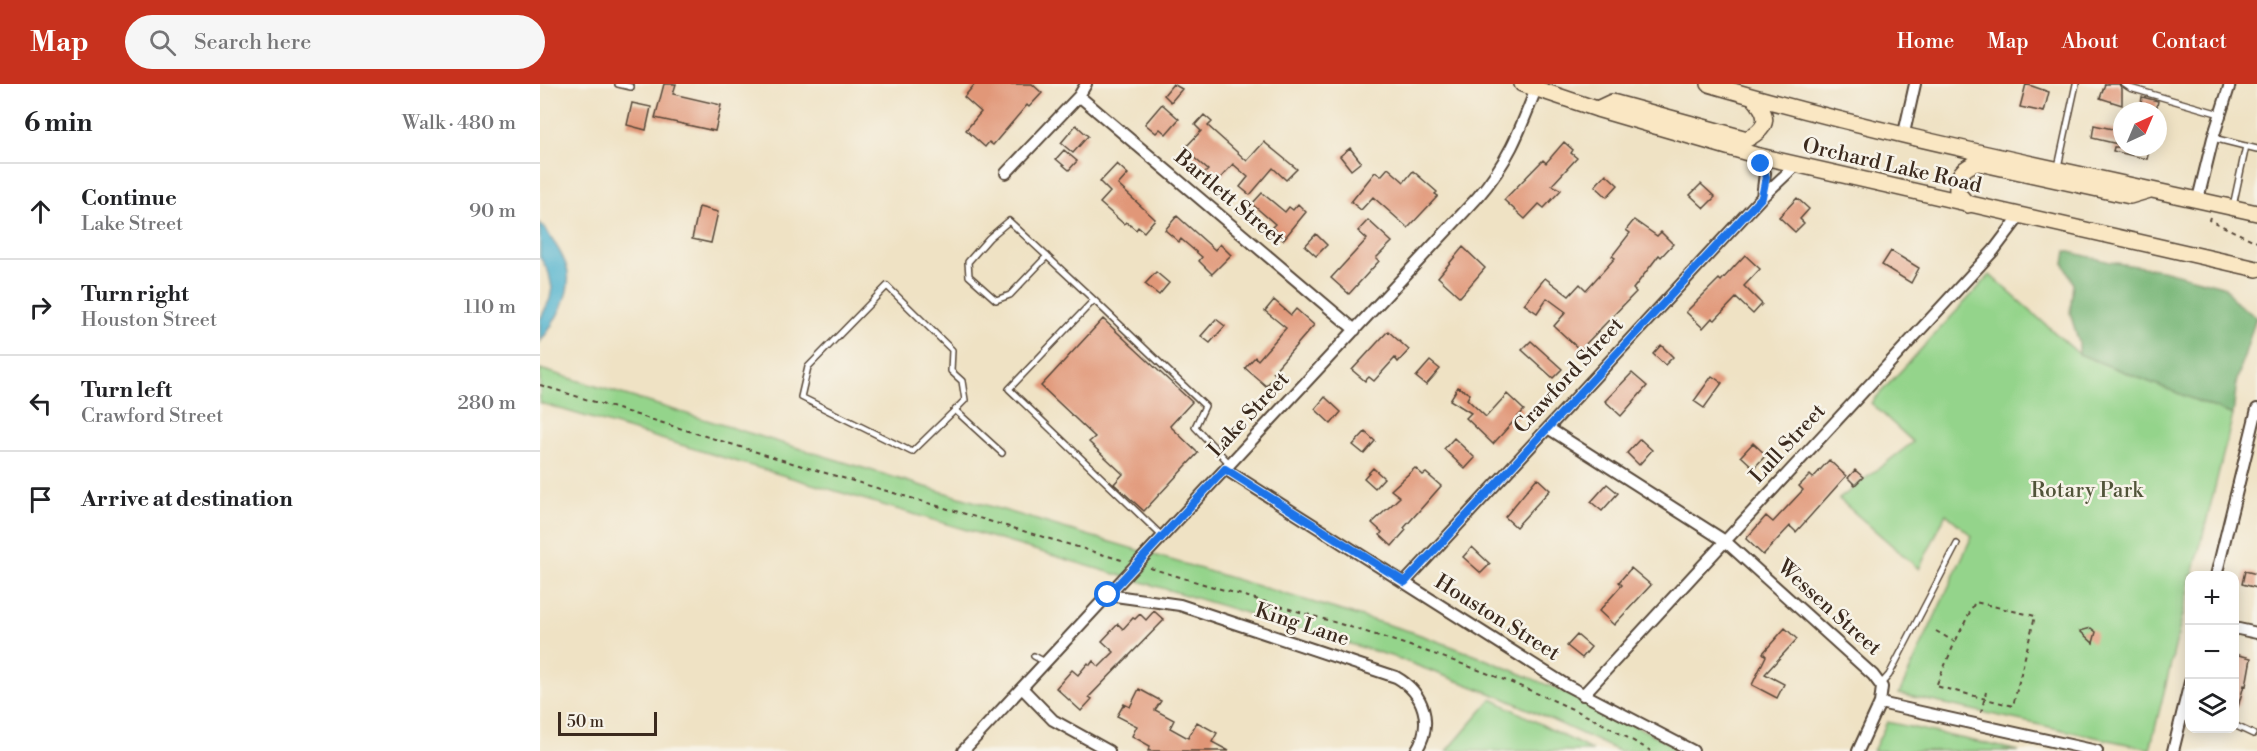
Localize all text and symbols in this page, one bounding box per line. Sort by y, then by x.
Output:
search box [125,15,545,69]
text: Map [30,25,89,60]
icon: search [146,26,179,59]
text: Search here [194,29,311,56]
text: Home [1897,29,1954,55]
text: Map [1987,29,2029,55]
text: About [2062,29,2119,55]
text: Contact [2152,29,2227,55]
north arrow [2113,102,2167,156]
text: 6 min [24,107,92,139]
text: Walk · 480 m [402,111,516,136]
street label: Orchard Lake Road [1800,133,1984,199]
street label: Bartlett Street [1168,144,1290,252]
route end [1747,150,1773,176]
text: Continue [81,185,177,212]
icon: ahead [24,195,57,228]
text: 90 m [469,199,516,224]
text: Lake Street [81,212,183,237]
text: Turn right [81,281,189,308]
icon: right [24,291,57,324]
text: 110 m [464,295,516,320]
text: Houston Street [81,308,217,333]
street label: Crawford Street [1508,312,1630,440]
street label: Lake Street [1203,366,1295,463]
text: Turn left [81,377,172,404]
icon: left [24,387,57,420]
text: 280 m [457,391,516,416]
street label: Lull Street [1745,398,1832,489]
text: Crawford Street [81,404,223,429]
park label: Rotary Park [2031,478,2144,504]
icon: arrive [24,483,57,516]
text: Arrive at destination [81,486,293,513]
street label: Wessen Street [1771,554,1887,662]
street label: Houston Street [1430,569,1565,667]
map controls [2185,571,2239,733]
button: + [2185,571,2239,625]
route start [1094,581,1120,607]
street label: King Lane [1252,598,1352,652]
button: − [2185,625,2239,679]
button: layers [2185,679,2239,733]
scale bar [558,709,657,736]
text: 50 m [567,712,604,732]

